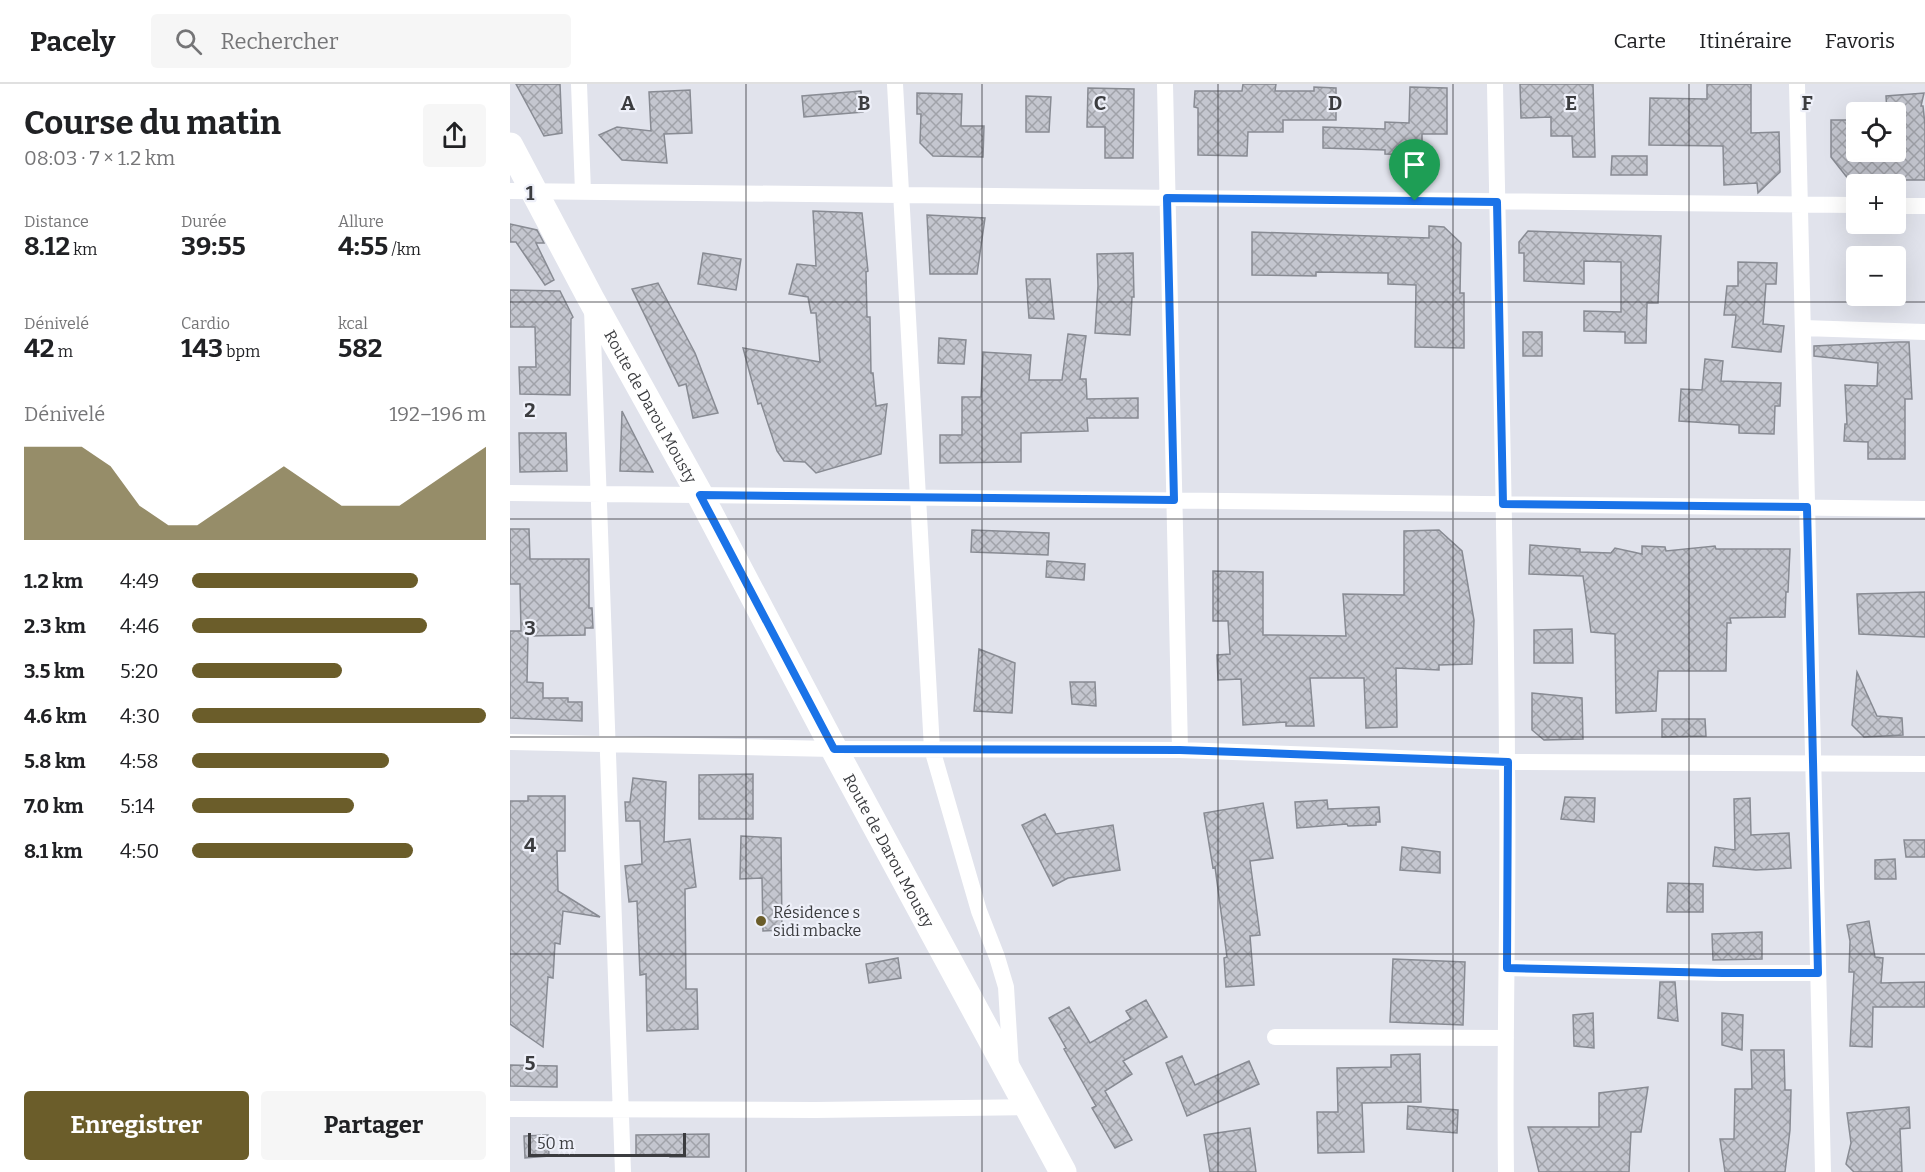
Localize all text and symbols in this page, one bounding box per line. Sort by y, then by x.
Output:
search box [151,14,571,68]
text: Pacely [30,25,115,58]
icon: search [172,25,205,58]
text: Rechercher [220,28,339,55]
text: Carte [1613,28,1666,54]
text: Itinéraire [1699,28,1792,54]
text: Favoris [1825,28,1895,54]
text: A [621,91,636,115]
text: B [858,91,871,115]
text: C [1094,91,1106,115]
text: D [1328,91,1342,115]
text: E [1565,91,1577,115]
text: F [1801,91,1813,115]
map controls [1846,102,1906,306]
button: locate [1846,102,1906,162]
text: Course du matin [24,103,281,143]
button: share [423,104,486,167]
pin [1389,139,1440,201]
text: 08:03 · 7 × 1.2 km [24,146,175,170]
icon: arrive [1398,148,1431,181]
button: + [1846,174,1906,234]
text: 1 [526,181,535,205]
text: Distance [24,212,89,231]
text: Durée [181,212,226,231]
text: Allure [338,212,384,231]
text: 8.12 [24,231,70,262]
text: 39:55 [181,231,246,262]
text: 4:55 [338,231,388,262]
text: km [70,240,97,259]
text: /km [388,240,421,259]
button: − [1846,246,1906,306]
text: Dénivelé [24,314,89,333]
text: Cardio [181,314,230,333]
text: kcal [338,314,368,333]
street label: Route de Darou Mousty [600,327,701,487]
text: 42 [24,333,54,364]
text: 143 [181,333,223,364]
text: 582 [338,333,383,364]
text: m [54,342,73,361]
text: bpm [223,342,260,361]
text: 2 [524,398,536,422]
text: Dénivelé [24,402,105,426]
text: 192–196 m [389,402,486,426]
text: 1.2 km [24,569,83,593]
text: 4:49 [120,569,159,593]
text: 2.3 km [24,614,86,638]
text: 4:46 [120,614,159,638]
text: 3 [524,616,536,640]
text: 3.5 km [24,659,85,683]
text: 5:20 [120,659,159,683]
text: 4.6 km [24,704,87,728]
text: 4:30 [120,704,160,728]
text: 5.8 km [24,749,86,773]
text: 4:58 [120,749,159,773]
street label: Route de Darou Mousty [839,771,938,931]
text: 7.0 km [24,794,84,818]
text: 5:14 [120,794,155,818]
text: 4 [524,833,536,857]
text: 8.1 km [24,839,83,863]
text: 4:50 [120,839,159,863]
place label: Résidence s sidi mbacke [773,903,861,940]
marker: Résidence s sidi mbacke [754,914,768,928]
text: 5 [525,1051,536,1075]
button: Enregistrer [24,1091,249,1160]
button: Partager [261,1091,486,1160]
scale bar [528,1130,686,1158]
text: 50 m [537,1134,574,1153]

